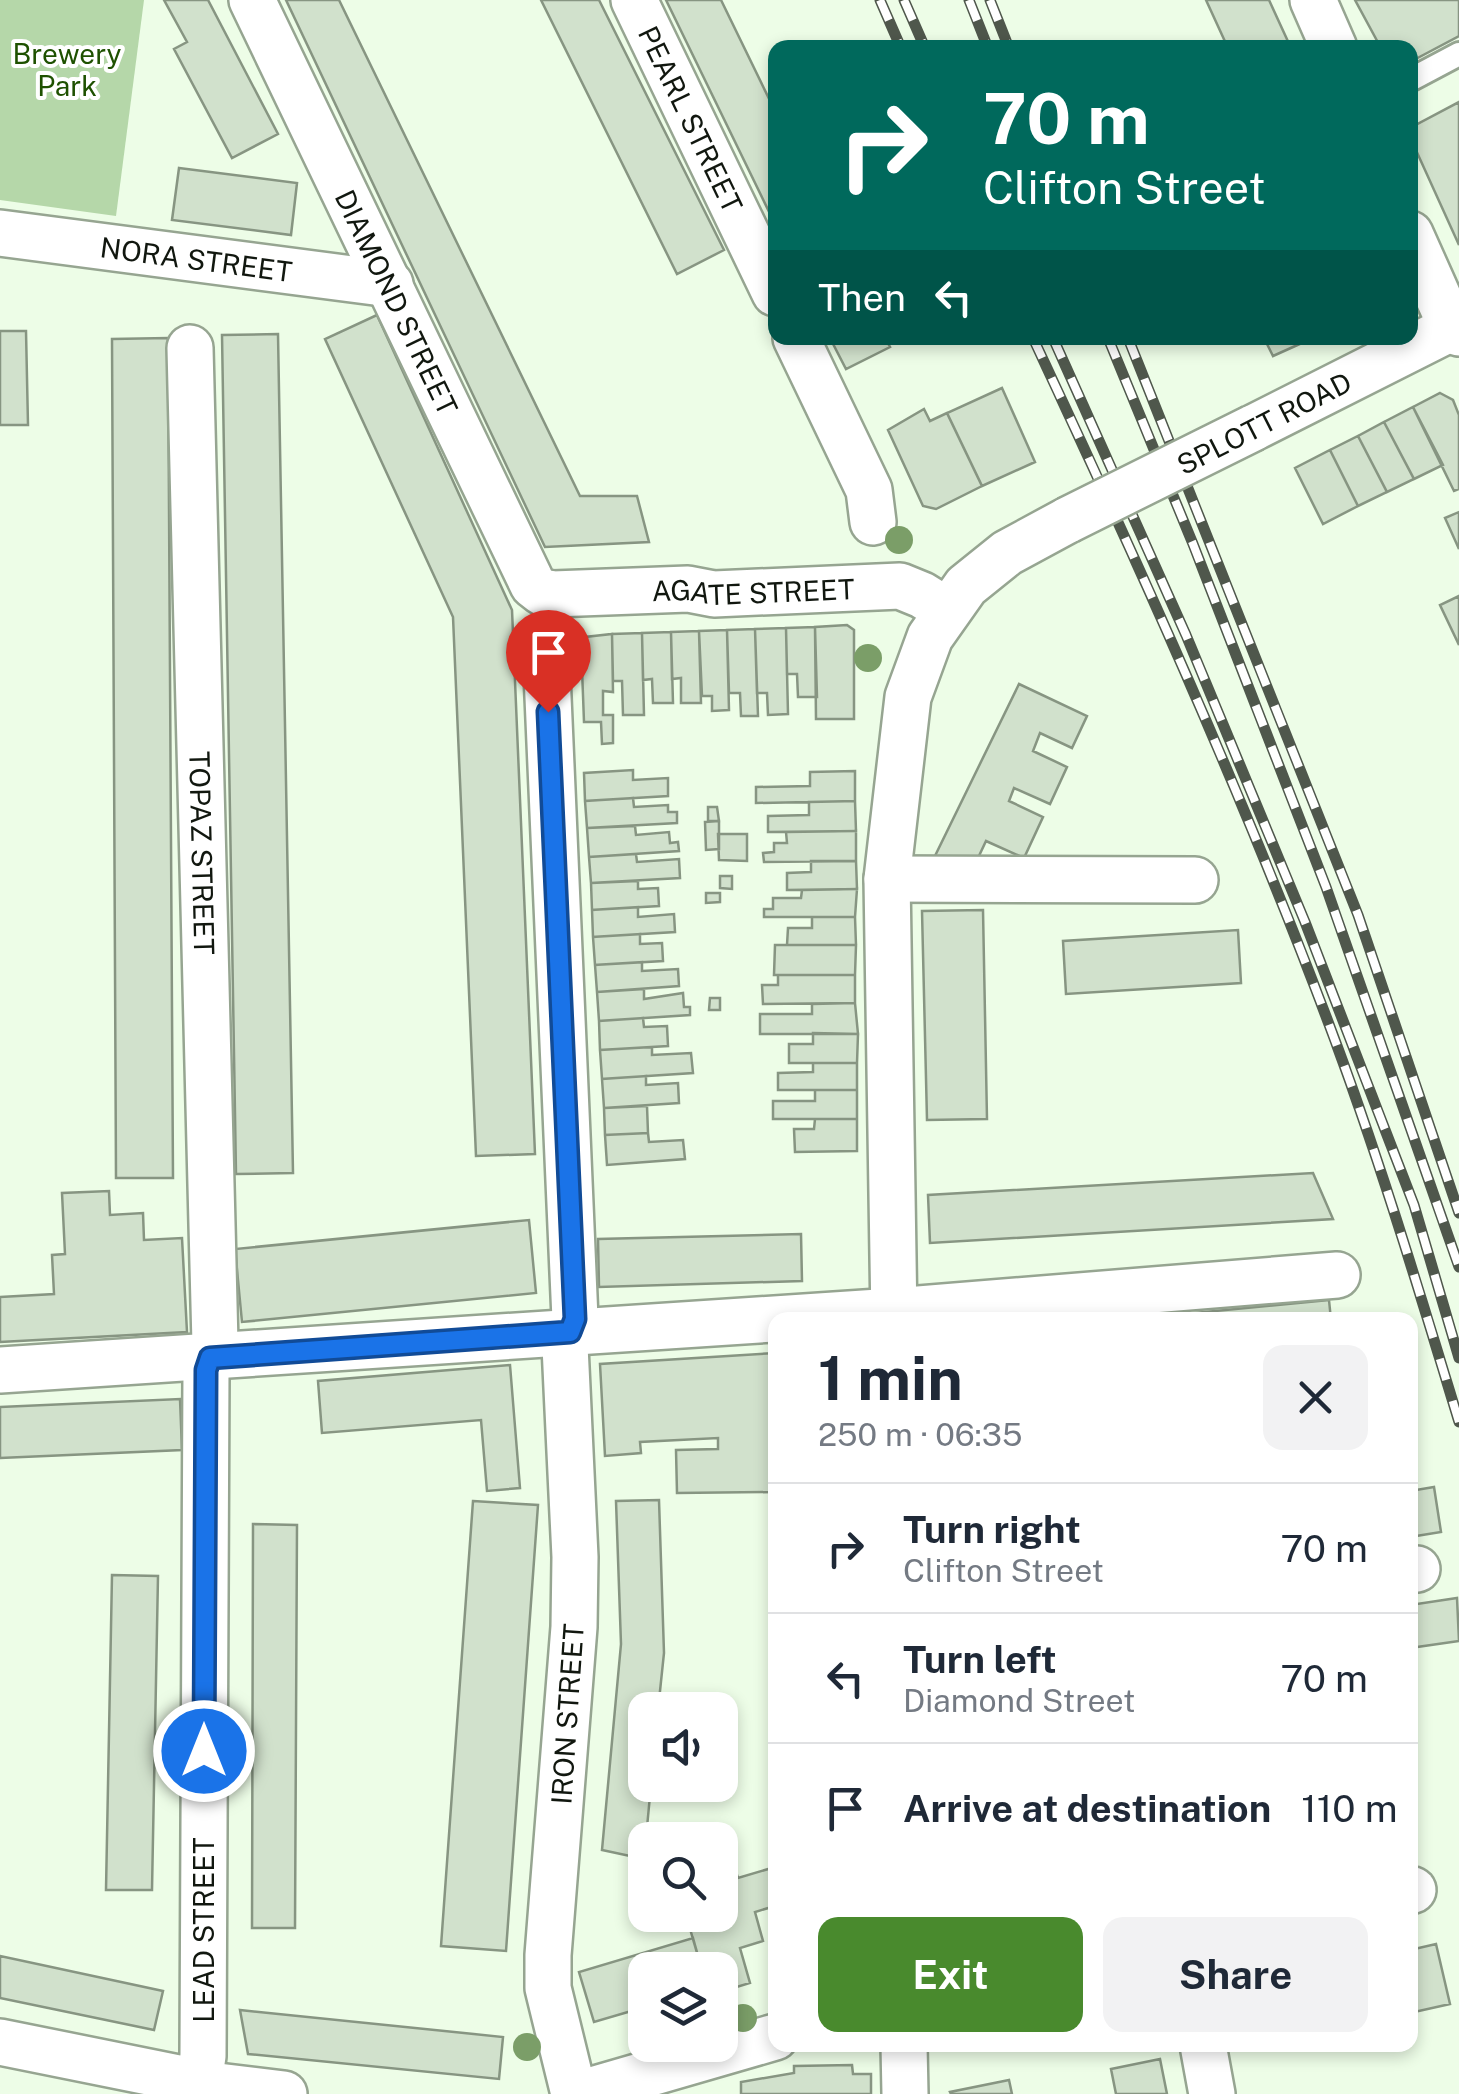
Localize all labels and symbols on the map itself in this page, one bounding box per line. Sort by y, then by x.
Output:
street label: PEARL STREET [632,20,750,217]
park label: Brewery Park [13,37,121,102]
street label: DIAMOND STREET [329,184,465,420]
street label: NORA STREET [98,230,294,288]
street label: SPLOTT ROAD [1171,365,1357,481]
street label: AGATE STREET [651,571,855,611]
pin [506,610,591,713]
street label: TOPAZ STREET [184,751,222,955]
street label: IRON STREET [544,1623,590,1805]
position arrow [152,1699,256,1803]
street label: LEAD STREET [187,1837,220,2023]

